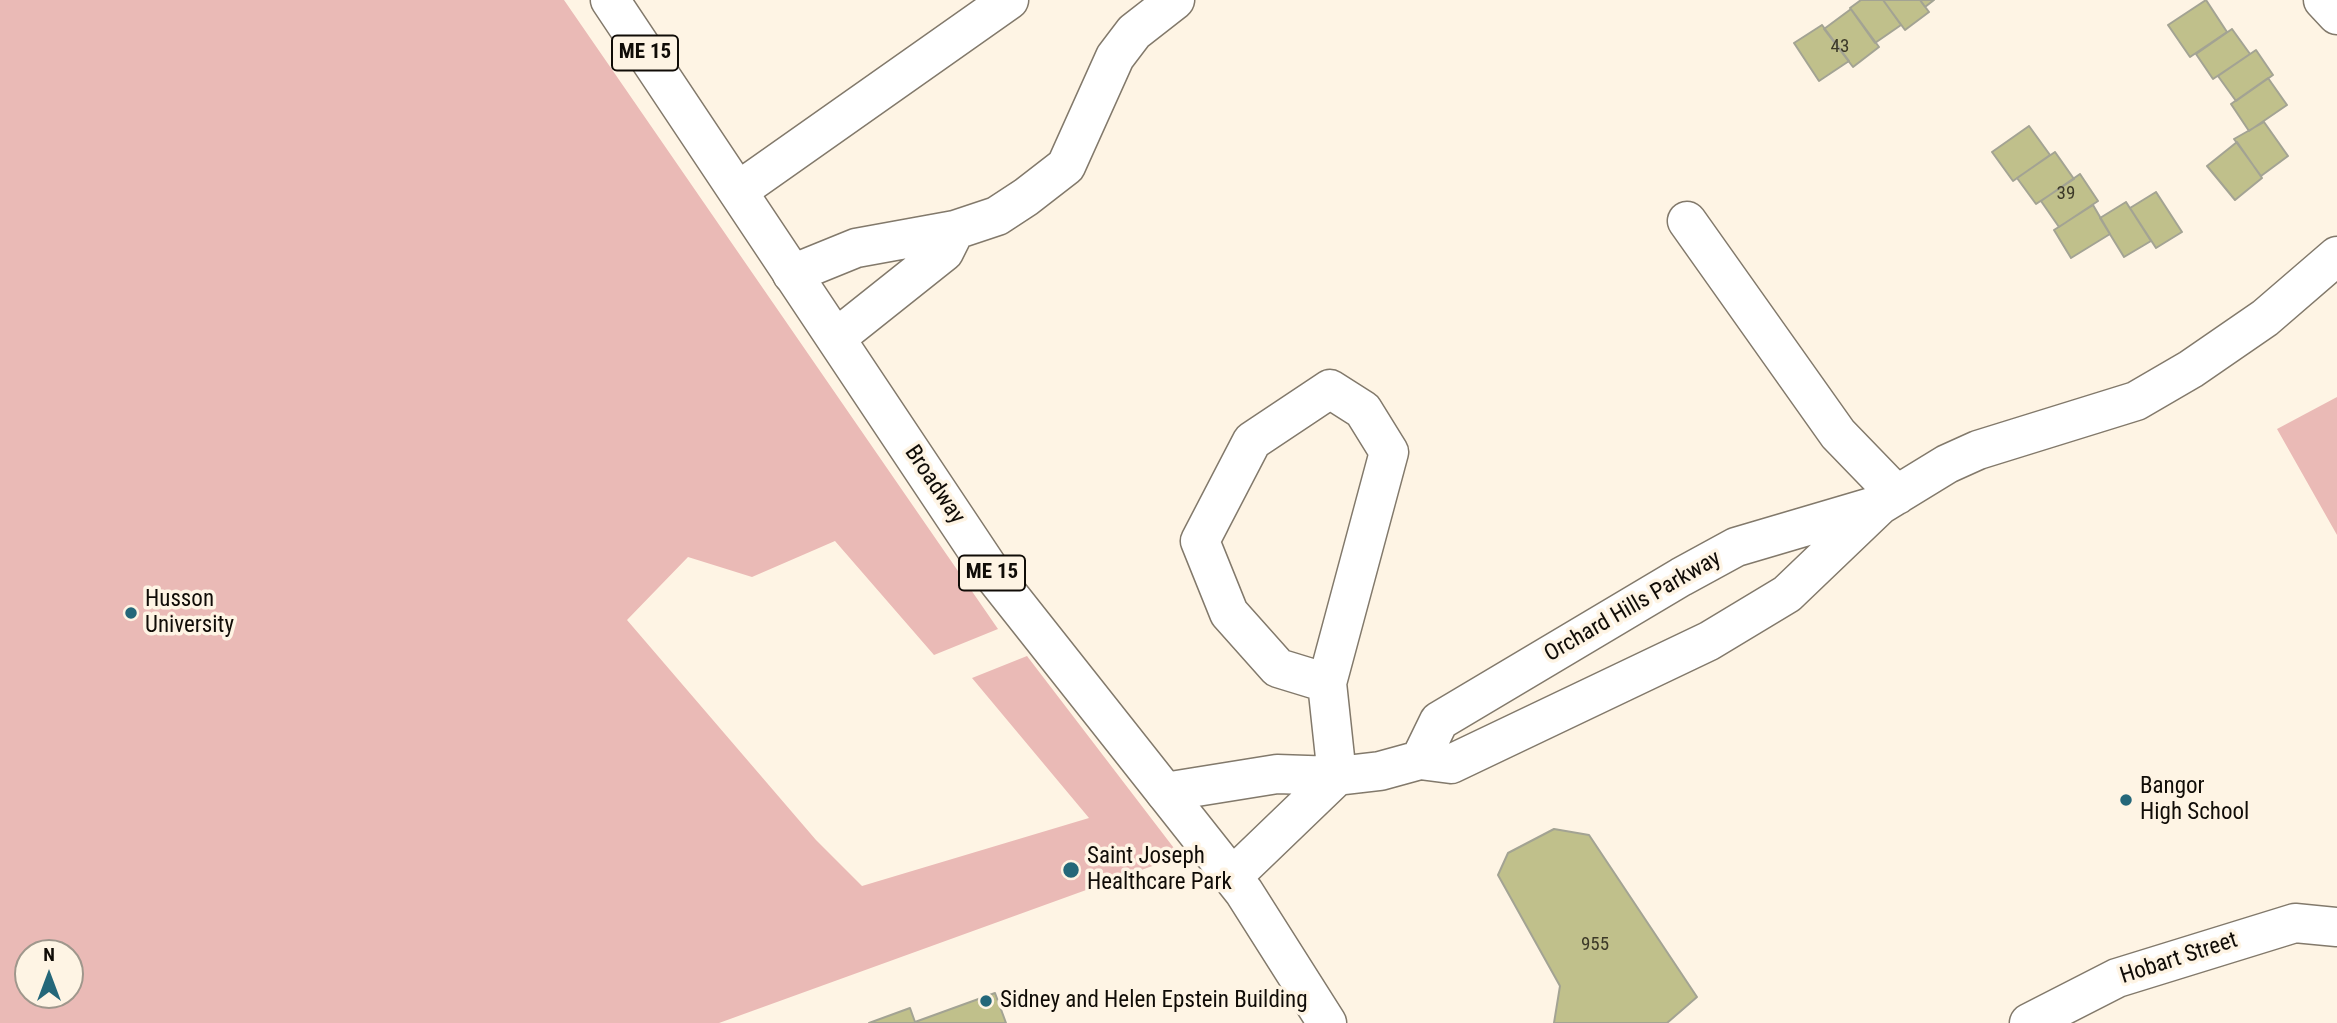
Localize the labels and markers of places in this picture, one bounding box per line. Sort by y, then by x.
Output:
place label: Husson University [145,586,234,640]
marker: Husson University [123,605,139,621]
place label: Bangor High School [2140,773,2249,827]
marker: Bangor High School [2118,792,2134,808]
place label: Saint Joseph Healthcare Park [1087,843,1232,897]
marker: Saint Joseph Healthcare Park [1061,860,1081,880]
place label: Sidney and Helen Epstein Building [1000,987,1308,1015]
marker: Sidney and Helen Epstein Building [978,993,994,1009]

